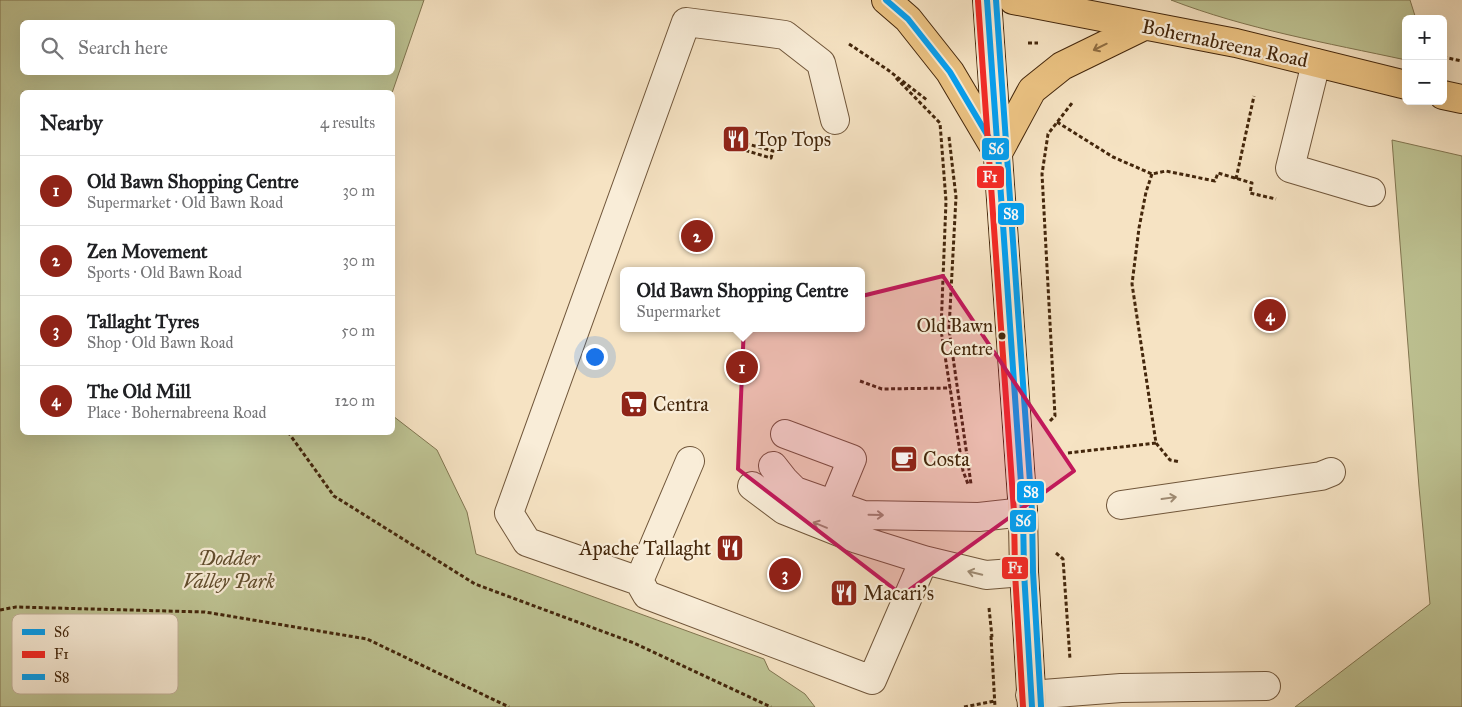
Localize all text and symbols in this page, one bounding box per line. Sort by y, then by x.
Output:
street label: Bohernabreena Road [1140,14,1310,72]
map controls [1402,15,1447,105]
button: + [1402,15,1447,60]
search box [20,20,395,75]
icon: search [38,34,66,62]
text: Search here [78,36,168,59]
one-way arrow [1093,43,1108,52]
button: − [1402,60,1447,105]
text: Nearby [40,110,103,136]
text: 4 results [320,113,375,132]
restaurant icon: Top Tops [721,124,751,154]
place label: Top Tops [755,127,831,151]
line badge: S6 [981,137,1010,161]
text: S6 [988,141,1004,158]
line badge: F1 [976,165,1005,189]
text: F1 [983,169,998,186]
text: Old Bawn Shopping Centre [87,170,299,193]
text: 1 [53,181,59,200]
text: 30 m [342,181,375,200]
text: Supermarket · Old Bawn Road [87,193,283,212]
line badge: S8 [997,202,1025,226]
text: S8 [1003,206,1019,223]
pin: 2 [681,217,713,255]
text: Zen Movement [87,240,208,263]
text: 2 [52,251,60,270]
text: 30 m [342,251,375,270]
text: Sports · Old Bawn Road [87,263,242,282]
popup [620,267,865,332]
text: Old Bawn Shopping Centre [637,279,848,302]
pin: 4 [1254,296,1286,334]
text: Supermarket [637,302,721,321]
text: Tallaght Tyres [87,310,199,333]
place label: Old Bawn Centre [917,314,993,360]
text: 3 [53,321,59,340]
text: 50 m [341,321,375,340]
marker: Old Bawn Centre [997,331,1007,341]
text: Shop · Old Bawn Road [87,333,233,352]
your location [582,344,608,370]
pin: 1 [726,348,758,386]
text: The Old Mill [87,380,191,403]
supermarket icon: Centra [619,389,649,419]
text: 4 [52,391,60,410]
text: 120 m [335,391,375,410]
place label: Centra [653,392,709,416]
text: Place · Bohernabreena Road [87,403,267,422]
cafe icon: Costa [889,444,919,474]
place label: Costa [923,447,970,471]
line badge: S8 [1016,480,1045,504]
text: S8 [1023,484,1039,501]
one-way arrow [1161,493,1177,503]
line badge: S6 [1009,509,1037,533]
one-way arrow [868,510,884,520]
text: S6 [1015,513,1031,530]
one-way arrow [813,519,828,528]
restaurant icon: Apache Tallaght [715,533,745,563]
place label: Apache Tallaght [578,536,711,561]
park label: Dodder Valley Park [183,546,275,593]
pin: 3 [769,555,801,593]
line badge: F1 [1001,556,1029,580]
text: F1 [1008,560,1023,577]
one-way arrow [968,568,984,577]
restaurant icon: Macari's [829,578,859,608]
place label: Macari's [863,581,934,605]
legend [12,614,178,694]
text: S6 [54,624,70,641]
text: F1 [54,646,69,663]
text: S8 [54,669,70,686]

